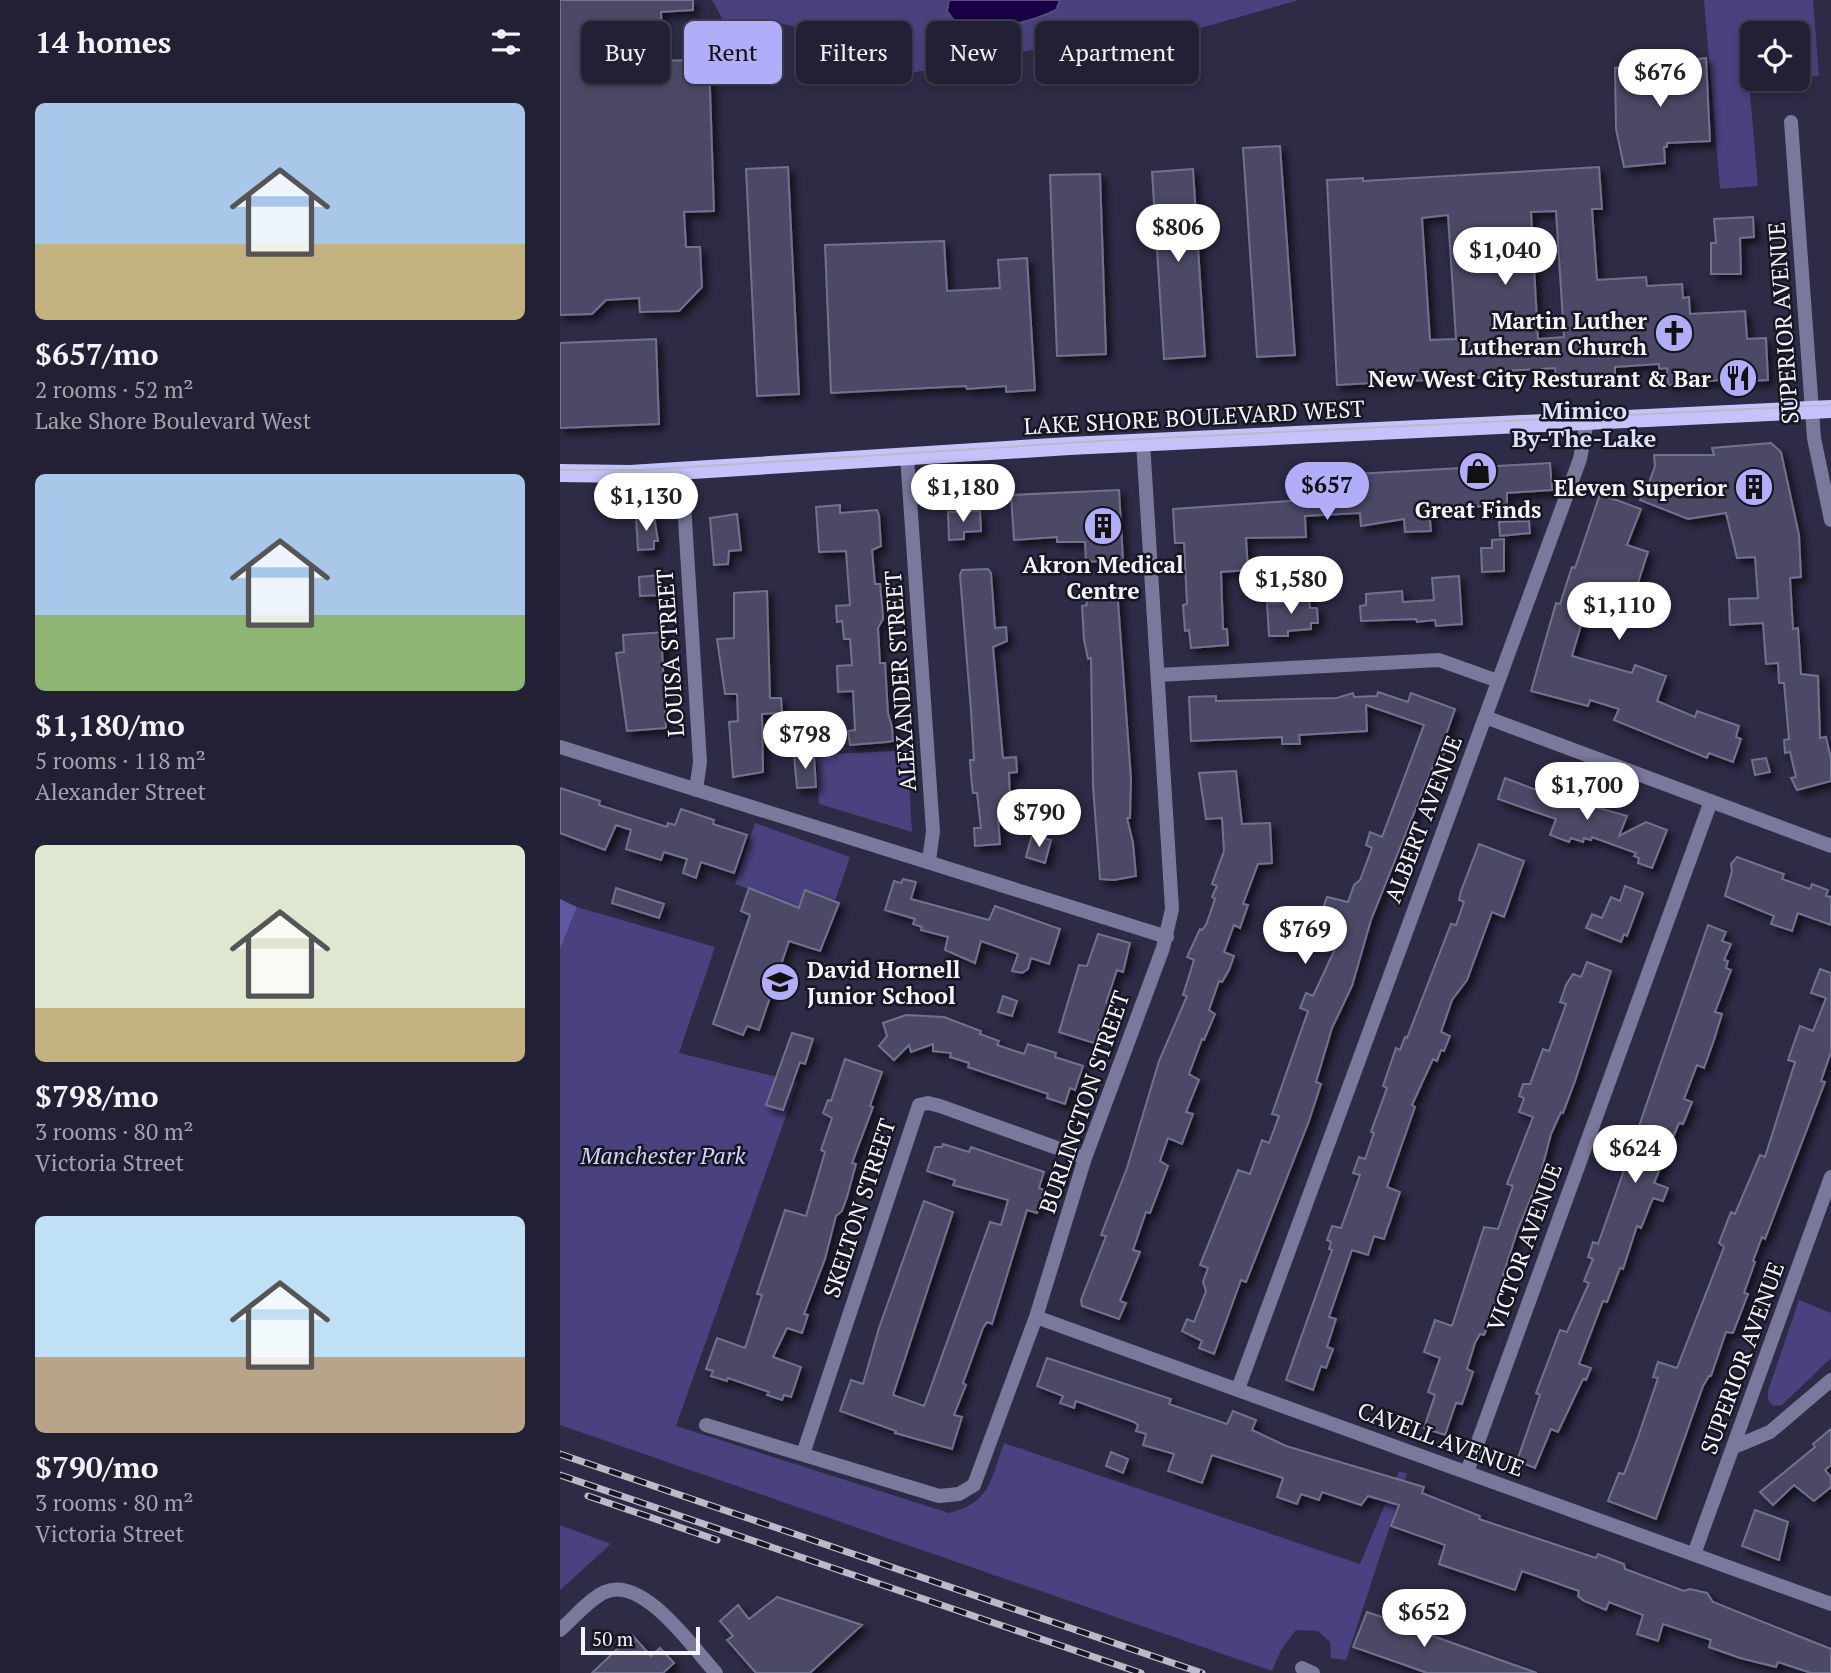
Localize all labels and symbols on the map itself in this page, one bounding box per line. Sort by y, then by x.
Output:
pin: $676 [1619,50,1701,109]
pin: $806 [1137,204,1219,264]
street label: SUPERIOR AVENUE [1760,221,1806,425]
pin: $1,040 [1448,228,1562,287]
place label: Martin Luther Lutheran Church [1460,305,1647,362]
church icon: Martin Luther Lutheran Church [1653,312,1695,354]
restaurant icon: New West City Resturant & Bar [1717,357,1759,399]
place label: New West City Resturant & Bar [1368,363,1711,394]
street label: LAKE SHORE BOULEVARD WEST [1023,393,1365,441]
district label: Mimico By-The-Lake [1512,394,1656,454]
shop icon: Great Finds [1457,450,1499,492]
pin: $657 [1286,462,1368,522]
pin: $1,180 [906,464,1020,524]
building icon: Eleven Superior [1733,466,1775,508]
place label: Eleven Superior [1553,472,1727,503]
pin: $1,130 [589,474,703,533]
place label: Great Finds [1415,494,1541,525]
building icon: Akron Medical Centre [1082,505,1124,547]
place label: Akron Medical Centre [1022,549,1184,606]
pin: $1,580 [1234,556,1348,616]
street label: LOUISA STREET [649,568,691,738]
street label: ALEXANDER STREET [877,570,923,792]
pin: $1,110 [1562,582,1676,642]
pin: $798 [764,712,846,771]
street label: ALBERT AVENUE [1377,731,1469,907]
pin: $1,700 [1530,762,1644,822]
pin: $790 [998,790,1080,849]
pin: $769 [1264,906,1346,966]
place label: David Hornell Junior School [807,954,961,1011]
school or university icon: David Hornell Junior School [759,961,801,1003]
street label: BURLINGTON STREET [1031,987,1137,1217]
street label: SKELTON STREET [815,1115,903,1301]
pin: $624 [1594,1126,1676,1185]
park label: Manchester Park [579,1140,747,1171]
street label: VICTOR AVENUE [1479,1159,1569,1335]
street label: SUPERIOR AVENUE [1693,1258,1791,1458]
street label: CAVELL AVENUE [1353,1394,1529,1484]
pin: $652 [1383,1590,1465,1649]
scale bar [581,1624,700,1656]

